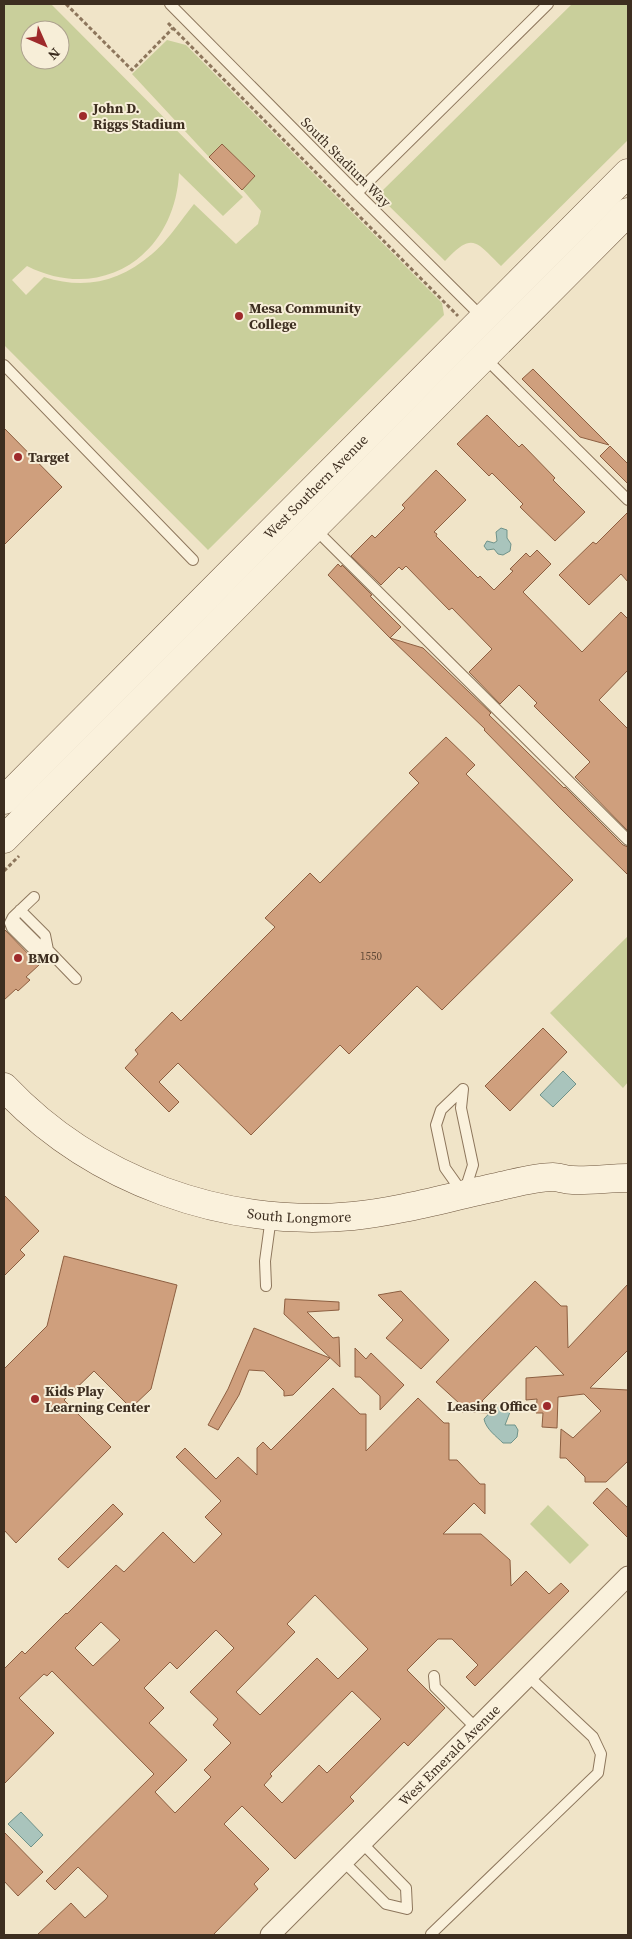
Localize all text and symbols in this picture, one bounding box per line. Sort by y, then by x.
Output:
north arrow [20,20,70,70]
text: N [44,44,65,65]
place label: John D. Riggs Stadium [92,98,186,134]
marker: John D. Riggs Stadium [77,110,89,122]
street label: South Stadium Way [296,112,396,212]
place label: Mesa Community College [249,298,362,334]
marker: Mesa Community College [233,310,245,322]
street label: West Southern Avenue [259,430,372,543]
place label: Target [28,447,70,467]
marker: Target [12,451,24,463]
place label: BMO [28,948,59,968]
house number: 1550 [360,949,382,964]
marker: BMO [12,952,24,964]
street label: South Longmore [246,1203,352,1228]
place label: Kids Play Learning Center [45,1381,150,1417]
marker: Kids Play Learning Center [29,1393,41,1405]
place label: Leasing Office [447,1396,537,1416]
marker: Leasing Office [541,1400,553,1412]
street label: West Emerald Avenue [394,1700,504,1810]

